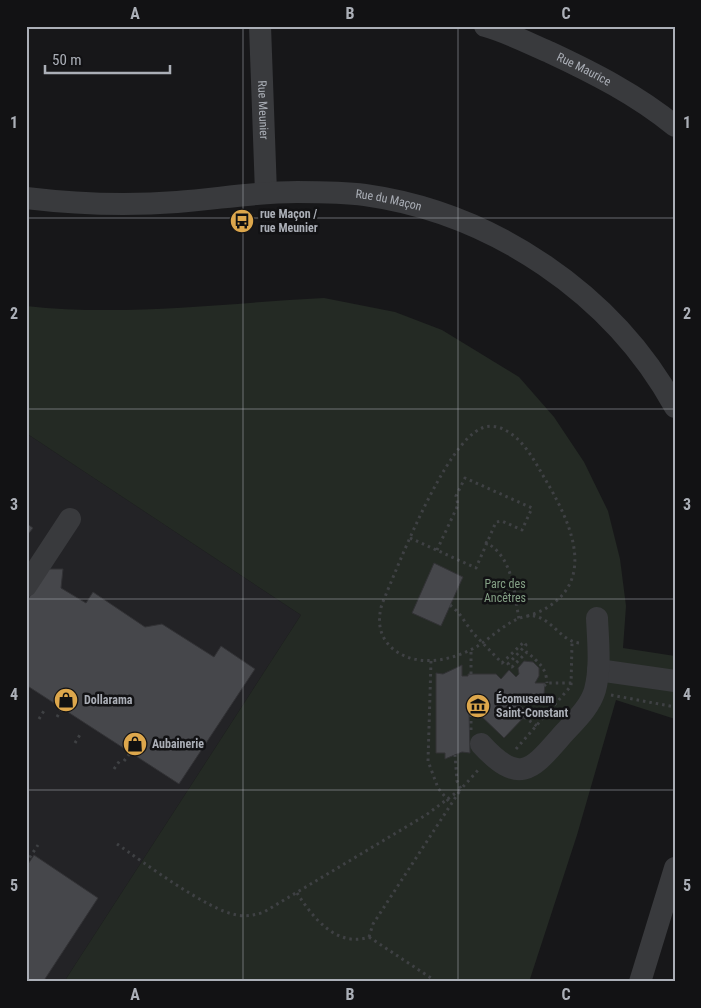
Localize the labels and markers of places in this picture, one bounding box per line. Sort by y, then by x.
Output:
place label: rue Maçon / rue Meunier [260,207,318,235]
bus stop icon: rue Maçon / rue Meunier [229,208,255,234]
shop icon: Dollarama [53,687,79,713]
place label: Écomuseum Saint-Constant [496,691,568,720]
place label: Dollarama [84,693,133,707]
museum icon: Écomuseum Saint-Constant [465,693,491,719]
shop icon: Aubainerie [122,731,148,757]
place label: Aubainerie [152,737,204,751]

